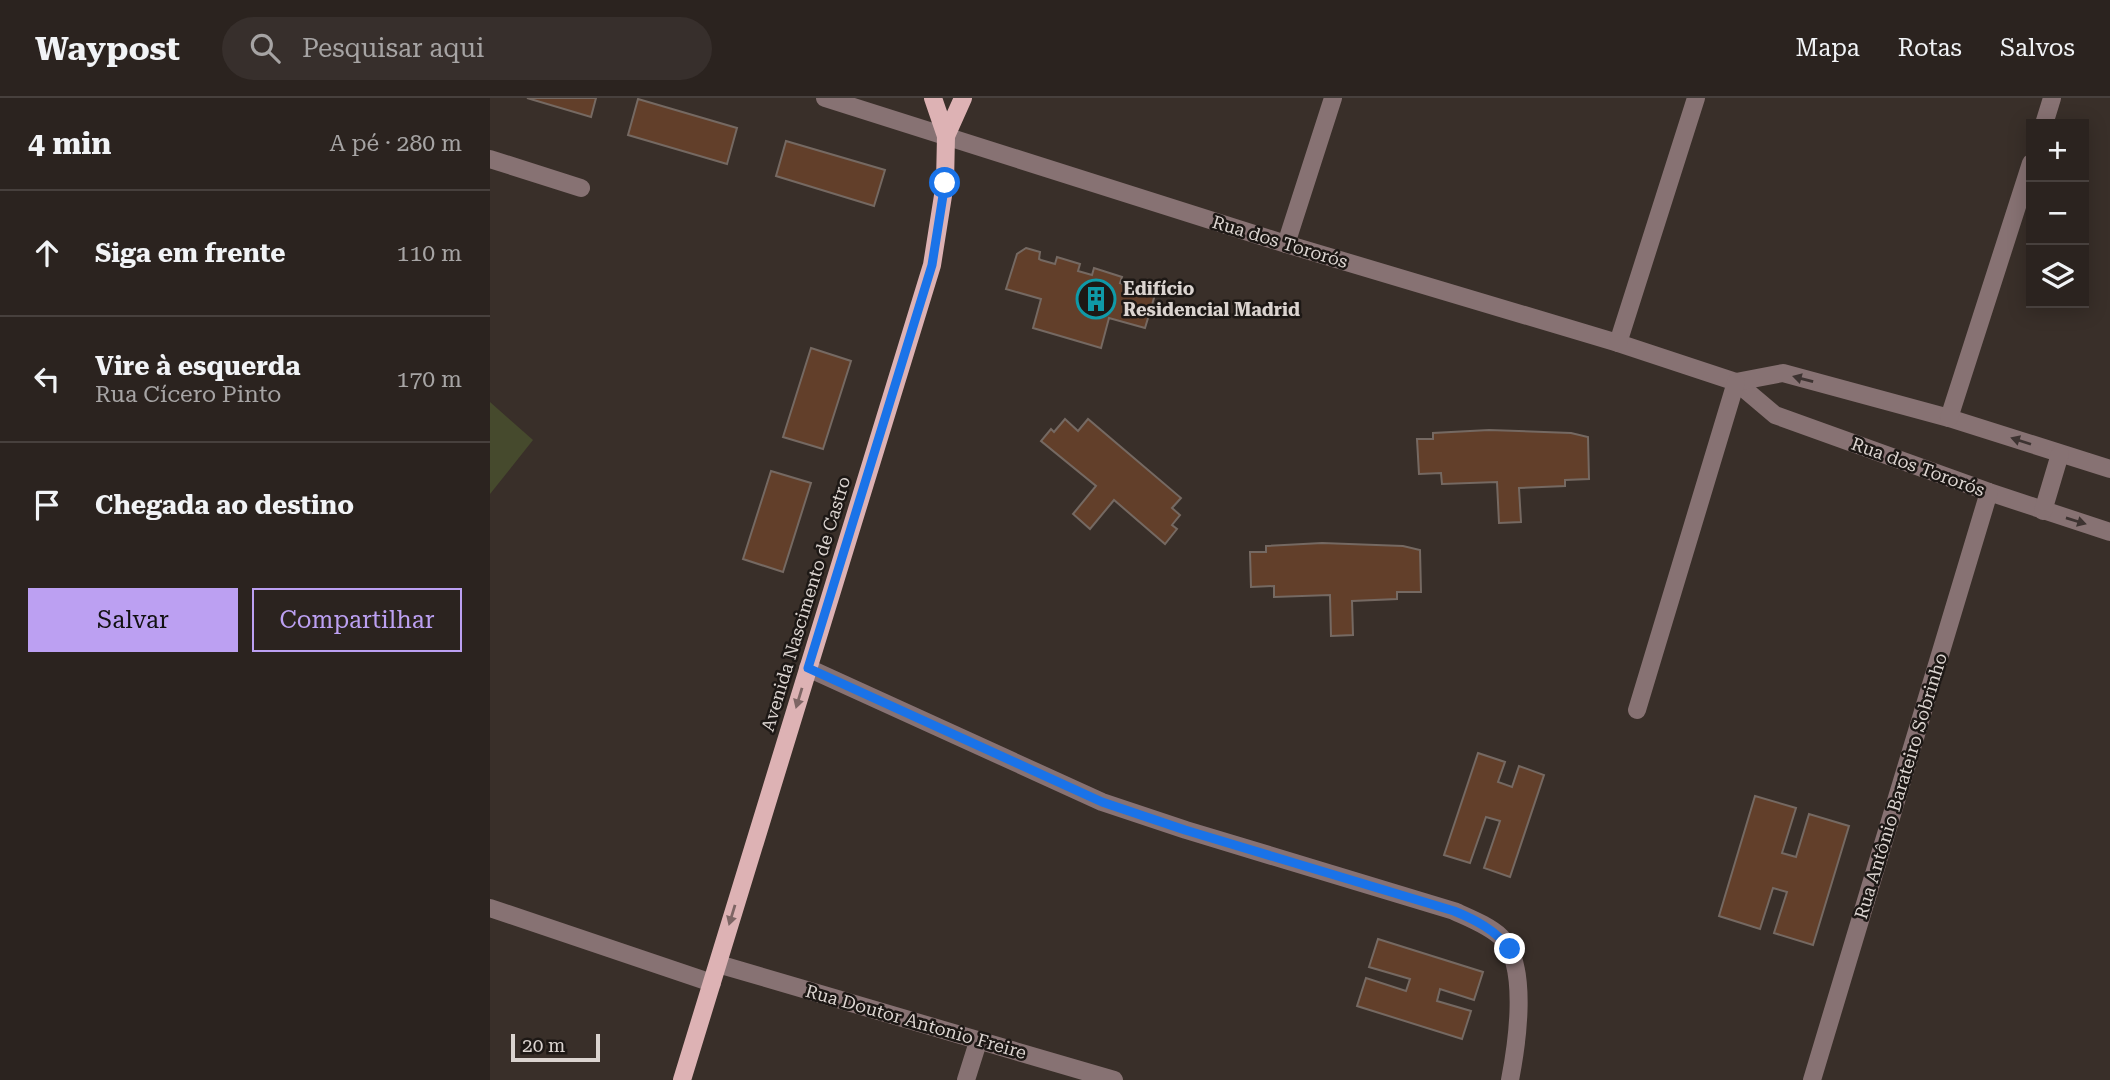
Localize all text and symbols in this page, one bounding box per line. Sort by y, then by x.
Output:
search box [222,17,712,80]
text: Waypost [35,29,180,68]
icon: search [246,29,284,67]
text: Pesquisar aqui [302,33,484,63]
text: Mapa [1796,34,1860,62]
text: Rotas [1898,34,1962,62]
text: Salvos [2000,34,2075,62]
map controls [2026,119,2089,308]
button: + [2026,119,2089,182]
text: 4 min [28,126,111,161]
text: A pé · 280 m [330,130,462,157]
route start [929,167,960,198]
button: − [2026,182,2089,245]
street label: Rua dos Tororós [1210,211,1350,272]
icon: ahead [28,234,66,272]
text: Siga em frente [95,238,285,268]
text: 110 m [397,240,462,267]
button: layers [2026,245,2089,308]
building icon: Edifício Residencial Madrid [1075,278,1117,320]
place label: Edifício Residencial Madrid [1123,278,1300,320]
text: Vire à esquerda [95,351,300,381]
icon: left [28,360,66,398]
text: 170 m [397,366,462,393]
one-way arrow [1792,373,1814,384]
text: Rua Cícero Pinto [95,381,281,408]
street label: Rua dos Tororós [1849,433,1988,500]
one-way arrow [2011,435,2032,446]
street label: Avenida Nascimento de Castro [757,474,854,734]
icon: arrive [28,486,66,524]
text: Chegada ao destino [95,490,354,520]
one-way arrow [2066,517,2087,527]
button: Salvar [28,588,238,652]
button: Compartilhar [252,588,462,652]
street label: Rua Antônio Barateiro Sobrinho [1850,650,1951,921]
one-way arrow [794,688,804,709]
one-way arrow [727,905,737,926]
route end [1494,933,1525,964]
street label: Rua Doutor Antonio Freire [803,980,1029,1063]
scale bar [511,1031,600,1063]
text: 20 m [522,1034,565,1057]

